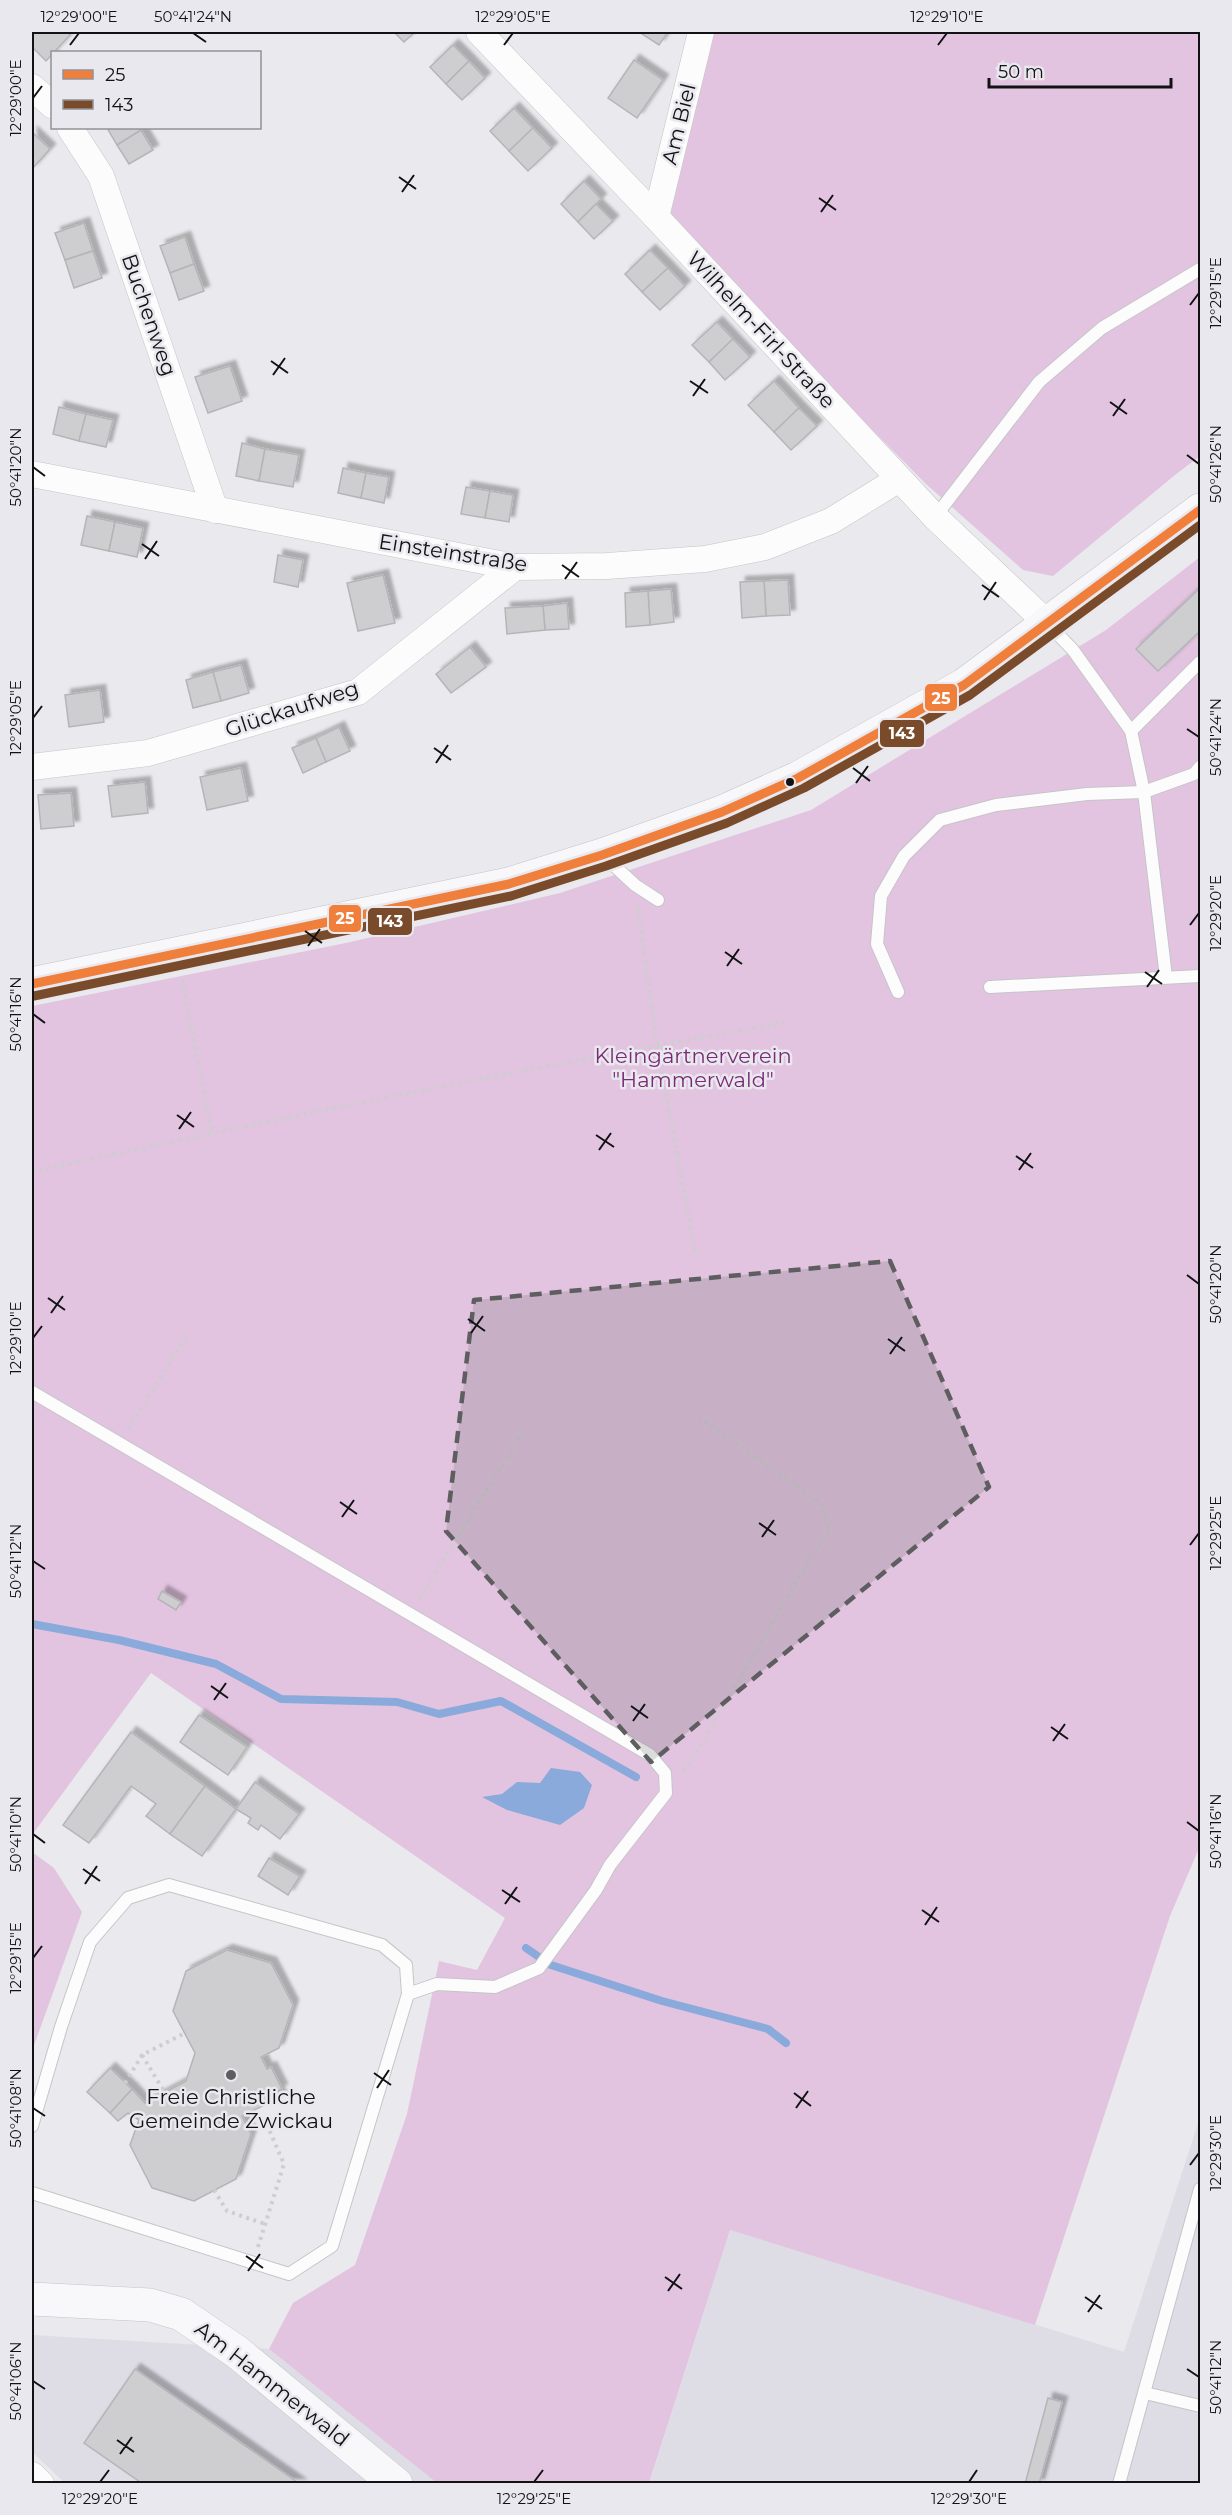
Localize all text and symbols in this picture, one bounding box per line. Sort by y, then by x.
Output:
text: 12°29'00"E [40,7,118,26]
text: 50°41'24"N [154,7,232,26]
text: 12°29'05"E [475,7,551,26]
text: 12°29'10"E [910,7,984,26]
legend [51,51,261,129]
scale bar [989,51,1170,89]
text: 12°29'00"E [6,59,25,137]
text: 50 m [998,61,1044,83]
text: 25 [105,64,125,86]
street label: Am Biel [656,81,701,167]
text: 143 [105,94,133,116]
street label: Wilhelm-Firl-Straße [682,246,841,413]
street label: Buchenweg [117,250,182,379]
text: 12°29'15"E [1206,257,1225,329]
text: 50°41'26"N [1206,425,1225,503]
text: 50°41'20"N [6,428,25,506]
street label: Einsteinstraße [377,528,529,577]
street label: Glückaufweg [222,675,362,742]
text: 12°29'05"E [6,680,25,756]
line badge: 25 [924,683,958,712]
text: 25 [932,689,951,708]
text: 50°41'24"N [1206,698,1225,776]
line badge: 143 [879,719,925,748]
text: 143 [889,724,915,743]
unlabelled marker [784,776,796,788]
text: 12°29'20"E [1206,875,1225,951]
line badge: 25 [328,904,362,933]
line badge: 143 [367,907,413,936]
text: 25 [336,909,355,928]
text: 143 [377,912,403,931]
text: 50°41'16"N [6,976,25,1052]
park label: Kleingärtnerverein "Hammerwald" [594,1043,792,1092]
text: 50°41'20"N [1206,1245,1225,1323]
text: 12°29'10"E [6,1301,25,1375]
text: 12°29'25"E [1206,1496,1225,1570]
text: 50°41'12"N [6,1524,25,1598]
text: 50°41'16"N [1206,1793,1225,1869]
text: 50°41'10"N [6,1796,25,1872]
text: 12°29'15"E [6,1922,25,1994]
text: 50°41'08"N [6,2068,25,2148]
marker: Freie Christliche Gemeinde Zwickau [224,2068,238,2082]
place label: Freie Christliche Gemeinde Zwickau [129,2084,333,2133]
text: 12°29'30"E [1206,2115,1225,2191]
street label: Am Hammerwald [190,2316,354,2452]
text: 50°41'12"N [1206,2340,1225,2414]
text: 50°41'06"N [6,2342,25,2420]
text: 12°29'20"E [62,2489,138,2508]
text: 12°29'25"E [497,2489,571,2508]
text: 12°29'30"E [931,2489,1007,2508]

